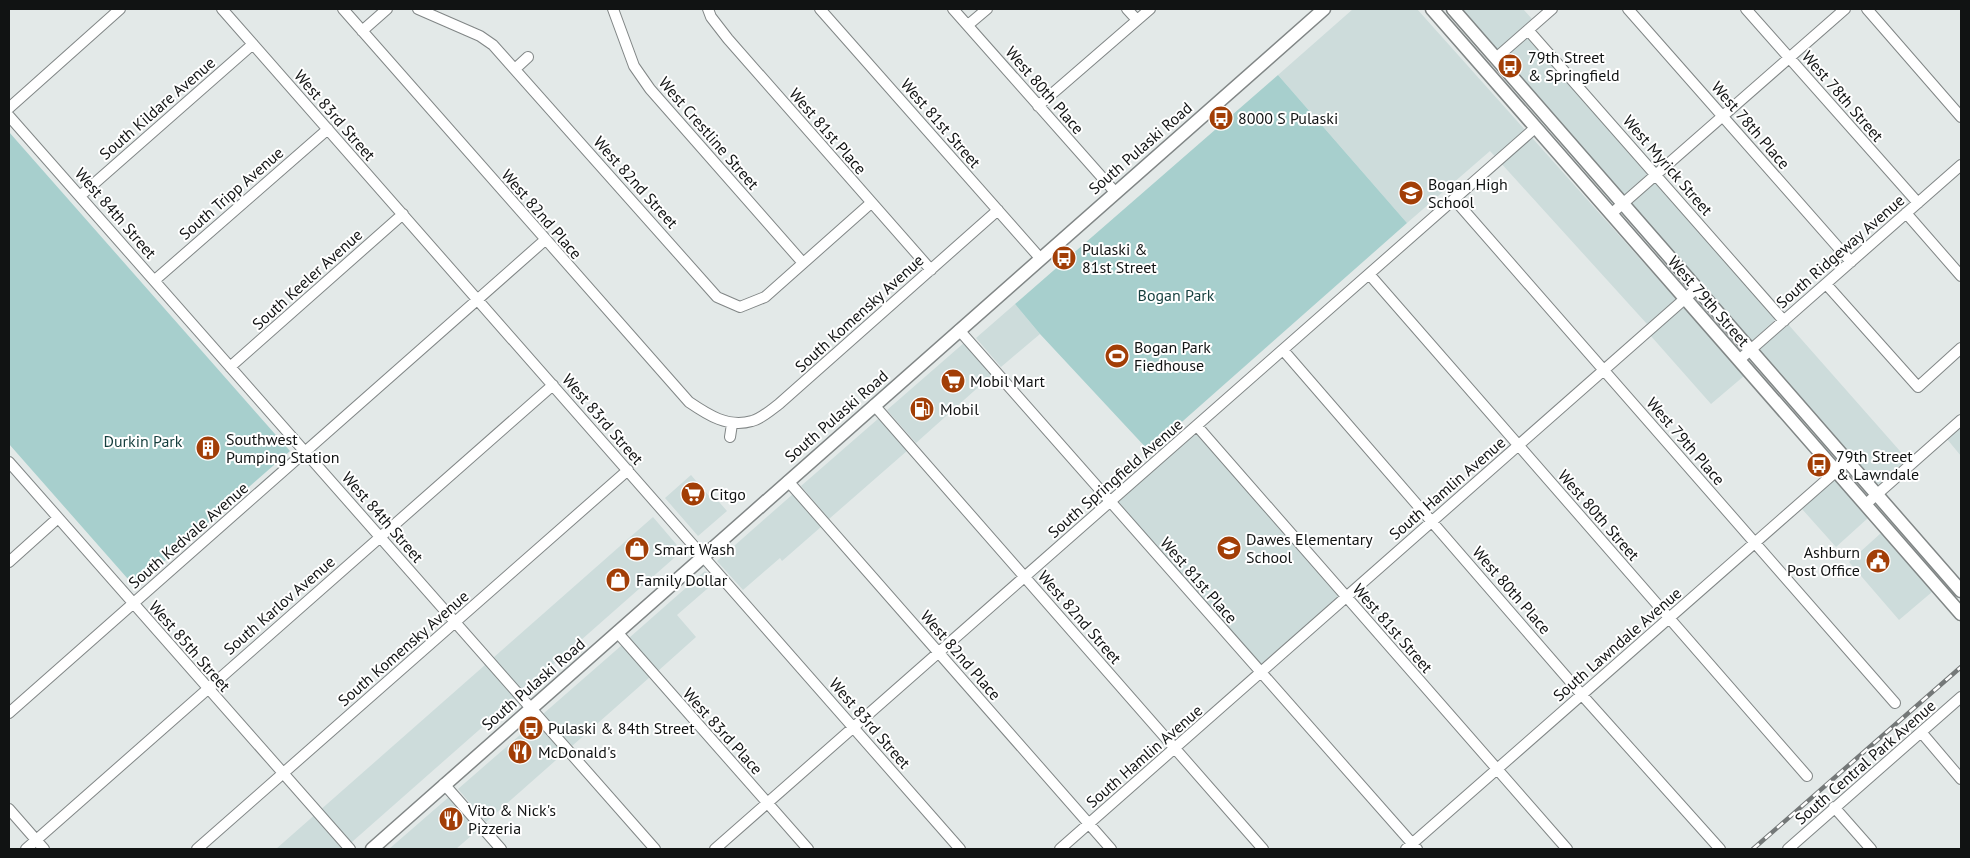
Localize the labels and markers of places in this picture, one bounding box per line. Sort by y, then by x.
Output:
place label: 79th Street & Springfield [1528,47,1620,85]
bus stop icon: 79th Street & Springfield [1497,53,1523,79]
bus stop icon: 8000 S Pulaski [1208,105,1234,131]
place label: 8000 S Pulaski [1238,108,1338,128]
place label: Bogan High School [1428,174,1508,212]
school or university icon: Bogan High School [1398,180,1424,206]
place label: Pulaski & 81st Street [1082,239,1157,277]
bus stop icon: Pulaski & 81st Street [1051,245,1077,271]
place label: Bogan Park Fiedhouse [1134,337,1211,375]
sports icon: Bogan Park Fiedhouse [1104,343,1130,369]
supermarket icon: Mobil Mart [940,368,966,394]
place label: Mobil Mart [970,371,1046,391]
fuel station icon: Mobil [909,396,935,422]
place label: Mobil [940,399,979,419]
place label: Southwest Pumping Station [226,429,339,467]
building icon: Southwest Pumping Station [195,435,221,461]
place label: 79th Street & Lawndale [1836,446,1919,484]
bus stop icon: 79th Street & Lawndale [1806,452,1832,478]
supermarket icon: Citgo [680,481,706,507]
place label: Citgo [710,484,746,504]
place label: Dawes Elementary School [1246,529,1373,567]
school or university icon: Dawes Elementary School [1216,535,1242,561]
shop icon: Smart Wash [624,536,650,562]
place label: Smart Wash [654,539,735,559]
place label: Ashburn Post Office [1787,542,1860,580]
public building icon: Ashburn Post Office [1865,548,1891,574]
shop icon: Family Dollar [605,567,631,593]
place label: Family Dollar [636,570,728,590]
bus stop icon: Pulaski & 84th Street [518,715,544,741]
place label: Pulaski & 84th Street [548,718,695,738]
restaurant icon: McDonald's [507,739,533,765]
place label: McDonald's [538,742,616,762]
place label: Vito & Nick's Pizzeria [467,800,556,838]
restaurant icon: Vito & Nick's Pizzeria [438,806,464,832]

